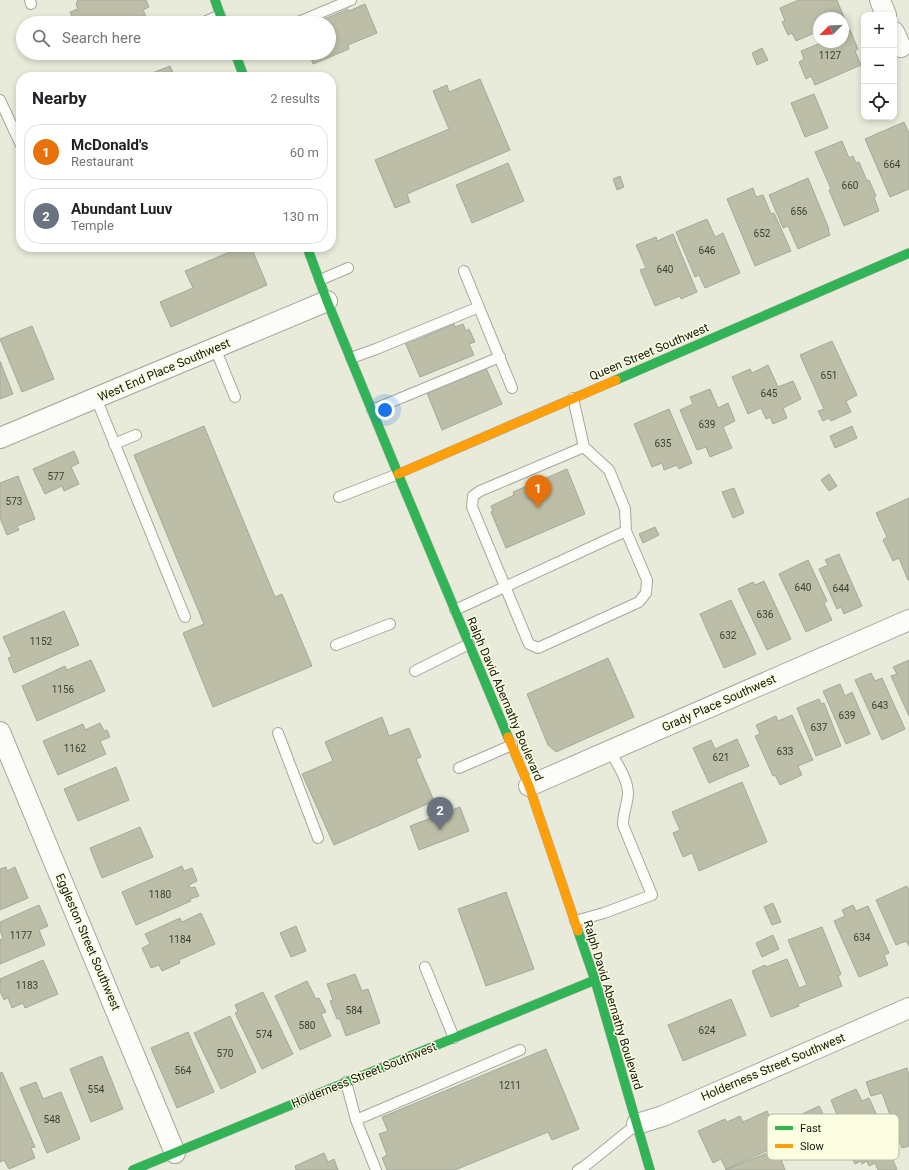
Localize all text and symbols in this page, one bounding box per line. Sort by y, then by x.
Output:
north arrow [813,12,849,48]
map controls [861,12,897,120]
button: + [861,12,897,48]
search box [16,16,336,60]
icon: search [30,27,52,49]
text: Search here [62,29,141,47]
button: − [861,48,897,84]
house number: 1127 [819,50,842,61]
button: locate [861,84,897,120]
text: Nearby [32,88,87,108]
text: 2 results [270,91,320,106]
text: McDonald's [71,136,149,154]
text: 1 [42,145,50,160]
text: 60 m [290,145,319,160]
text: Restaurant [71,154,134,169]
house number: 664 [884,159,901,170]
house number: 660 [842,180,859,191]
text: Abundant Luuv [71,200,172,218]
house number: 656 [791,206,808,217]
text: 2 [42,209,50,224]
text: 130 m [282,209,319,224]
text: Temple [71,218,114,233]
house number: 652 [754,228,771,239]
house number: 646 [699,245,716,256]
house number: 640 [657,264,674,275]
street label: Queen Street Southwest [587,320,711,384]
street label: West End Place Southwest [96,336,232,404]
house number: 651 [821,370,837,381]
house number: 645 [761,388,778,399]
your location [375,400,395,420]
house number: 639 [699,419,715,430]
house number: 635 [655,438,672,449]
house number: 577 [48,471,65,482]
pin: 1 [525,475,551,508]
house number: 573 [6,496,22,507]
house number: 640 [795,582,812,593]
house number: 644 [833,583,850,594]
house number: 636 [757,609,774,620]
street label: Ralph David Abernathy Boulevard [464,615,546,783]
house number: 632 [720,630,737,641]
house number: 1152 [30,636,53,647]
street label: Grady Place Southwest [660,672,778,734]
house number: 1156 [52,684,75,695]
house number: 643 [872,700,888,711]
house number: 639 [839,710,855,721]
house number: 637 [811,722,828,733]
house number: 1162 [64,743,87,754]
house number: 633 [777,746,793,757]
house number: 621 [713,752,729,763]
pin: 2 [427,797,453,830]
street label: Eggleston Street Southwest [53,872,123,1013]
house number: 1180 [149,889,172,900]
street label: Ralph David Abernathy Boulevard [581,919,645,1091]
house number: 1177 [10,930,33,941]
house number: 634 [854,932,871,943]
house number: 1184 [169,934,192,945]
house number: 1183 [16,980,38,991]
house number: 584 [346,1005,363,1016]
house number: 580 [299,1020,316,1031]
house number: 624 [699,1025,716,1036]
house number: 574 [256,1029,273,1040]
street label: Holderness Street Southwest [699,1030,847,1104]
street label: Holderness Street Southwest [289,1039,439,1111]
house number: 570 [217,1048,234,1059]
house number: 564 [175,1065,192,1076]
house number: 1211 [499,1080,521,1091]
house number: 554 [88,1084,105,1095]
house number: 548 [44,1114,61,1125]
legend [767,1114,899,1160]
text: Fast [800,1122,822,1135]
text: Slow [800,1140,824,1153]

